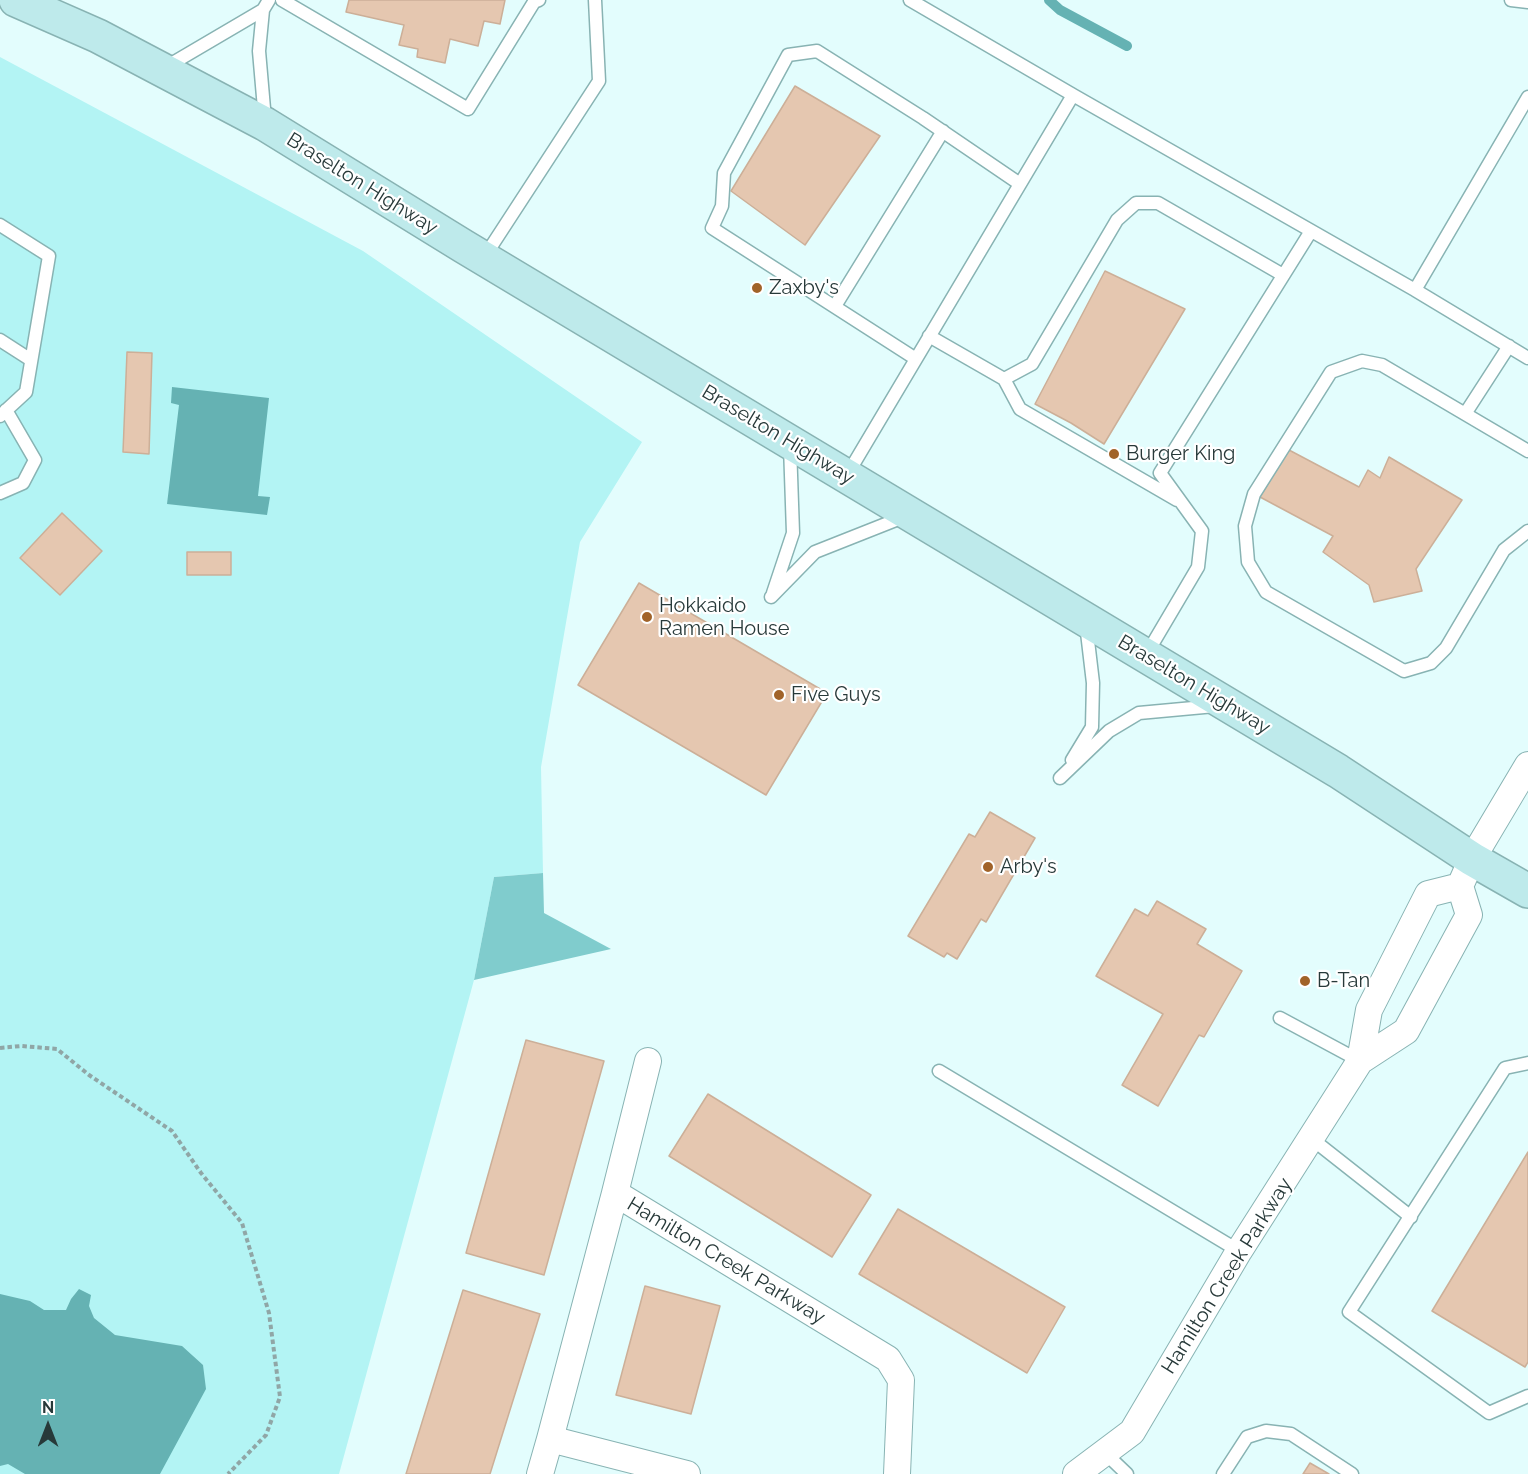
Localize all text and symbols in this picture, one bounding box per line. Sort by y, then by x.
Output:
street label: Braselton Highway [282,128,442,240]
place label: Zaxby's [769,276,839,300]
marker: Zaxby's [750,281,764,295]
street label: Braselton Highway [697,380,859,490]
place label: Burger King [1126,442,1235,466]
marker: Burger King [1107,447,1121,461]
place label: Hokkaido Ramen House [659,594,789,641]
marker: Hokkaido Ramen House [640,610,654,624]
street label: Braselton Highway [1113,630,1275,740]
place label: Five Guys [791,683,881,707]
marker: Five Guys [772,688,786,702]
place label: Arby's [1000,855,1057,879]
marker: Arby's [981,860,995,874]
place label: B-Tan [1317,969,1370,993]
marker: B-Tan [1298,974,1312,988]
street label: Hamilton Creek Parkway [1157,1173,1297,1379]
street label: Hamilton Creek Parkway [623,1192,829,1330]
north arrow [18,1396,78,1456]
text: N [42,1398,54,1417]

